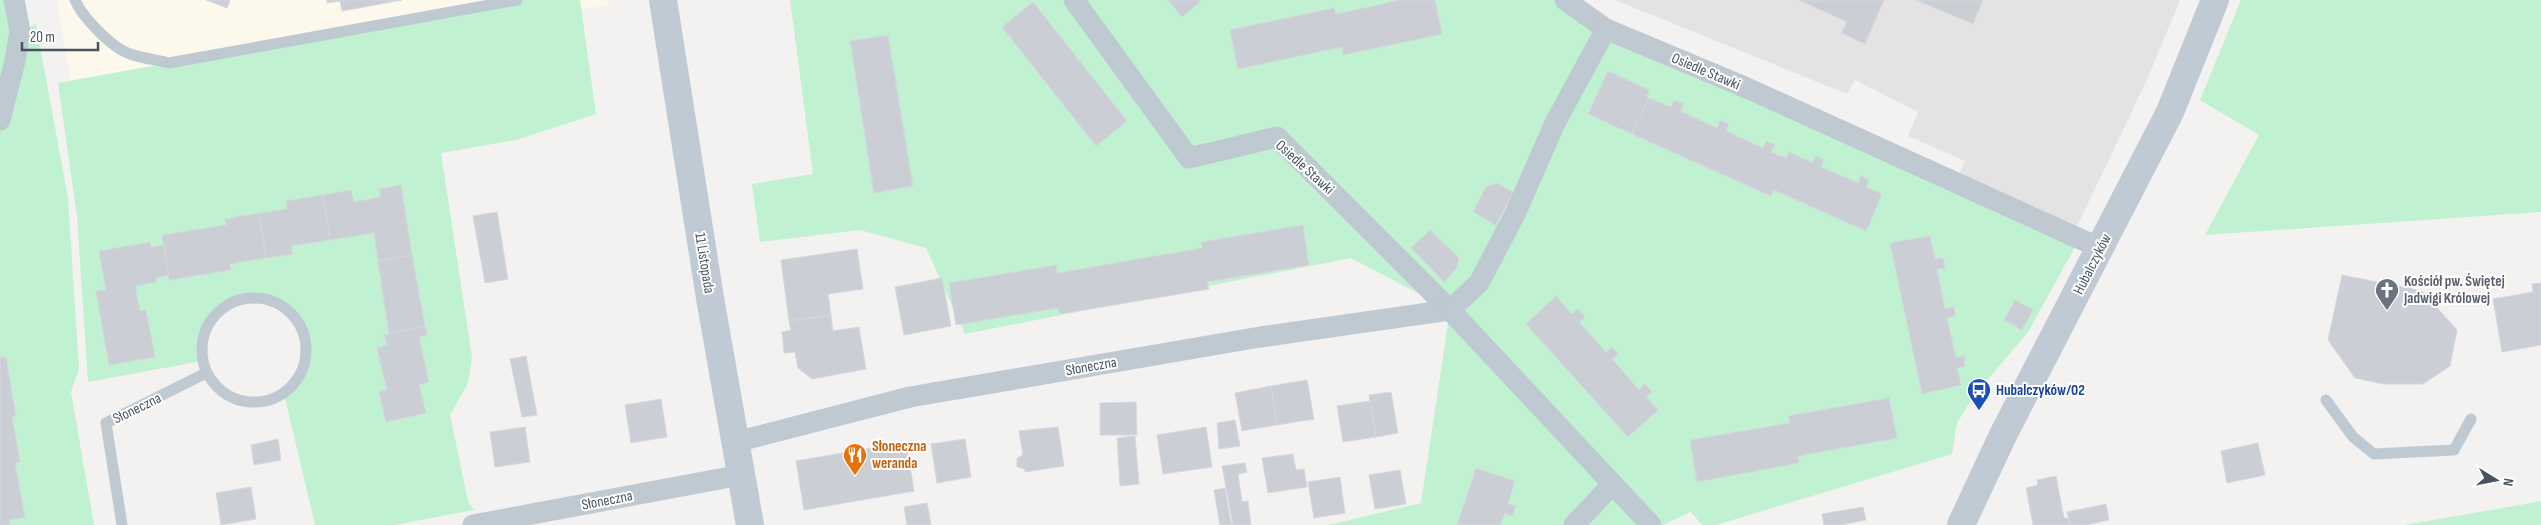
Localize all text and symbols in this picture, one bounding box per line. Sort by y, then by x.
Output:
scale bar [22,20,99,52]
text: 20 m [30,28,55,47]
street label: Osiedle Stawki [1669,49,1743,94]
street label: Osiedle Stawki [1271,136,1338,199]
street label: Hubalczyków [2069,230,2116,298]
street label: 11 Listopada [690,231,719,295]
place label: Kościół pw. Świętej Jadwigi Królowej [2403,272,2505,308]
church icon: Kościół pw. Świętej Jadwigi Królowej [2374,277,2400,311]
street label: Słoneczna [1064,353,1118,380]
bus stop icon: Hubalczyków/02 [1966,377,1992,411]
place label: Hubalczyków/02 [1996,381,2085,400]
street label: Słoneczna [110,389,165,428]
place label: Słoneczna weranda [872,437,926,473]
restaurant icon: Słoneczna weranda [842,442,868,476]
north arrow [2471,455,2521,505]
text: N [2499,477,2517,487]
street label: Słoneczna [580,486,634,515]

